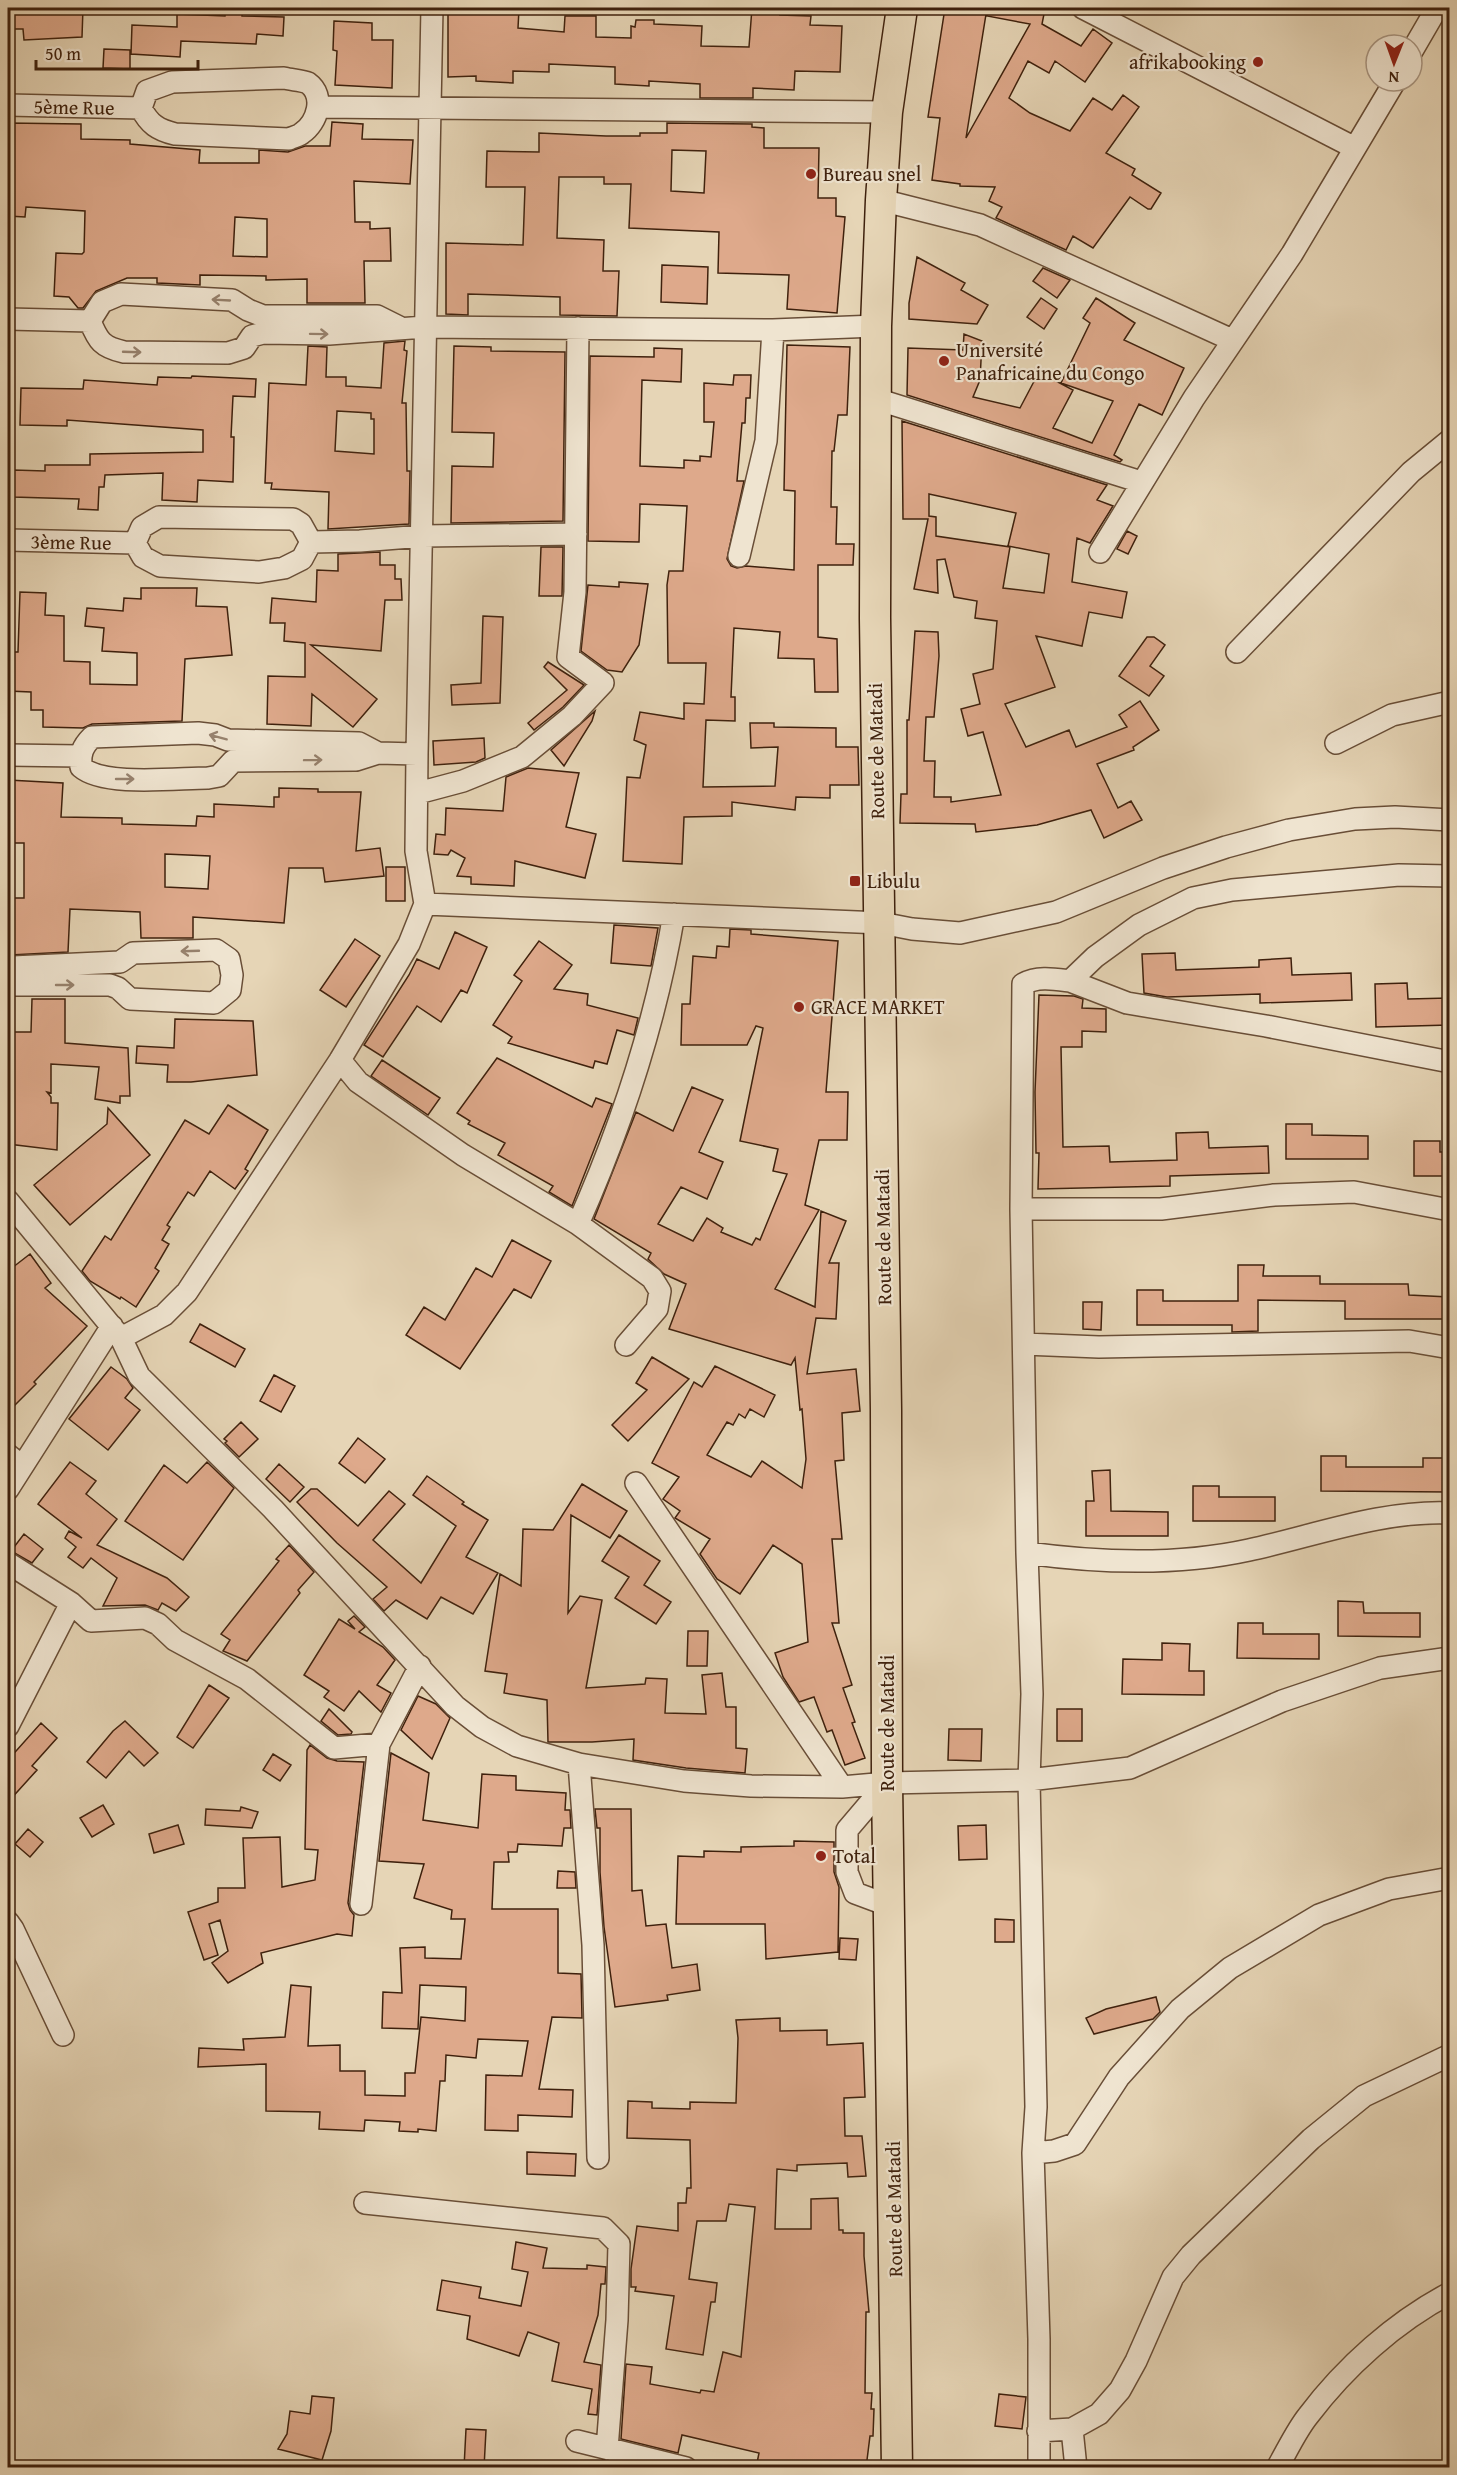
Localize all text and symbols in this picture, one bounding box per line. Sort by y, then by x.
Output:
scale bar [36,33,198,71]
north arrow [1364,33,1424,93]
text: 50 m [45,40,81,67]
place label: afrikabooking [1129,47,1246,76]
marker: afrikabooking [1251,55,1265,69]
text: N [1388,66,1399,90]
street label: 5ème Rue [33,91,115,122]
place label: Bureau snel [823,159,922,188]
marker: Bureau snel [804,167,818,181]
one-way arrow [211,294,231,305]
one-way arrow [308,328,328,340]
place label: Université Panafricaine du Congo [956,335,1144,387]
one-way arrow [122,347,142,358]
marker: Université Panafricaine du Congo [937,354,951,368]
street label: 3ème Rue [30,526,112,557]
street label: Route de Matadi [860,682,891,820]
one-way arrow [208,730,227,742]
one-way arrow [303,754,323,766]
one-way arrow [115,773,135,785]
place label: Libulu [867,866,920,895]
marker: Libulu [848,874,862,888]
one-way arrow [180,946,200,957]
one-way arrow [55,979,75,991]
place label: GRACE MARKET [811,992,945,1021]
marker: GRACE MARKET [792,1000,806,1014]
street label: Route de Matadi [867,1168,898,1306]
street label: Route de Matadi [872,1654,901,1791]
place label: Total [833,1841,876,1870]
marker: Total [814,1849,828,1863]
street label: Route de Matadi [878,2140,909,2278]

